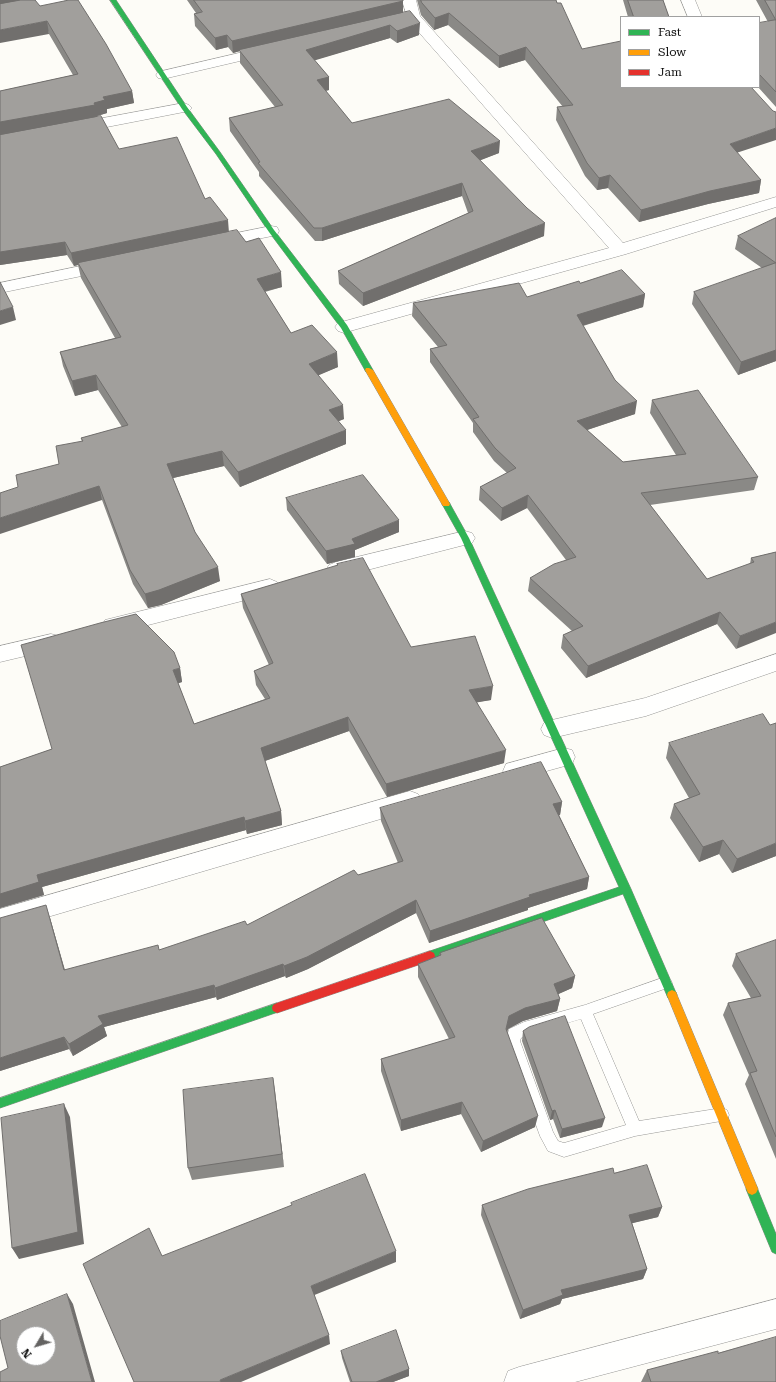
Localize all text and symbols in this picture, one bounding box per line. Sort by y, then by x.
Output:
legend [620,16,760,88]
text: Fast [658,25,681,39]
text: Slow [658,45,686,59]
text: Jam [658,65,682,79]
north arrow [16,1326,56,1366]
text: N [19,1346,35,1360]

